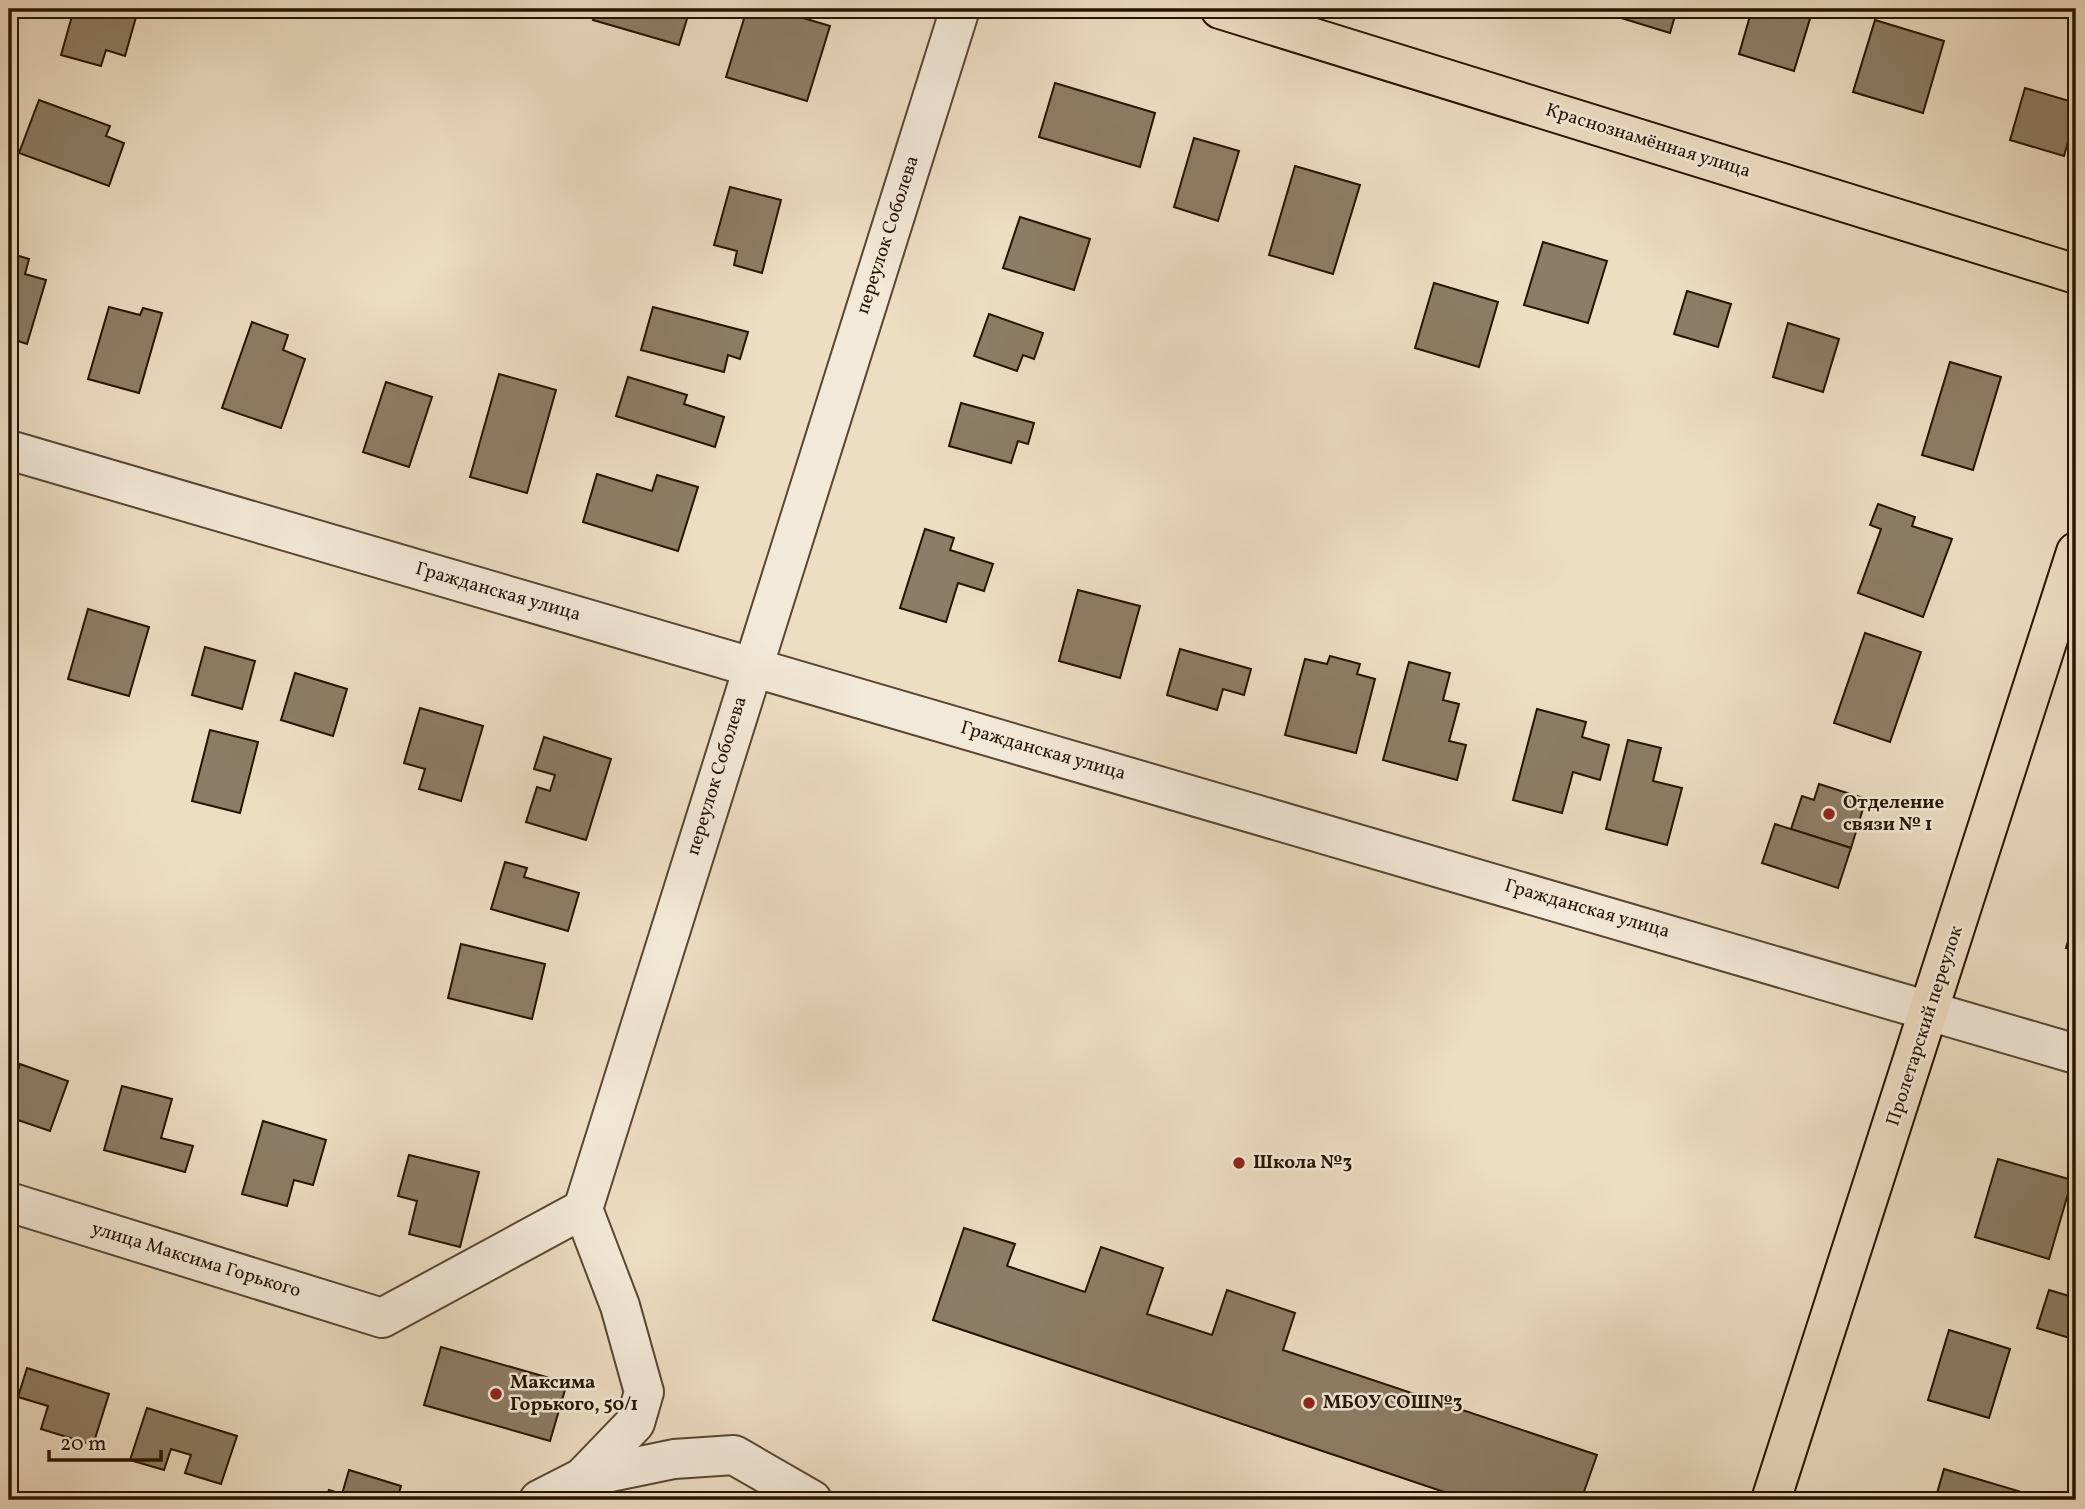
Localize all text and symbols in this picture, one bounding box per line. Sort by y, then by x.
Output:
street label: Краснознамённая улица [1542,97,1754,185]
street label: переулок Соболева [850,152,926,318]
street label: Гражданская улица [412,556,584,628]
street label: переулок Соболева [680,693,754,859]
street label: Гражданская улица [957,715,1129,787]
place label: Отделение связи № 1 [1843,790,1945,838]
marker: Отделение связи № 1 [1821,806,1837,822]
street label: Гражданская улица [1501,873,1673,945]
street label: Пролетарский переулок [1880,922,1970,1130]
place label: Школа №3 [1253,1150,1352,1176]
marker: Школа №3 [1231,1155,1247,1171]
street label: улица Максима Горького [88,1216,304,1304]
place label: Максима Горького, 50/1 [510,1370,638,1418]
marker: Максима Горького, 50/1 [488,1386,504,1402]
place label: МБОУ СОШ№3 [1323,1390,1463,1416]
marker: МБОУ СОШ№3 [1301,1395,1317,1411]
scale bar [49,1418,161,1462]
text: 20 m [60,1430,106,1459]

